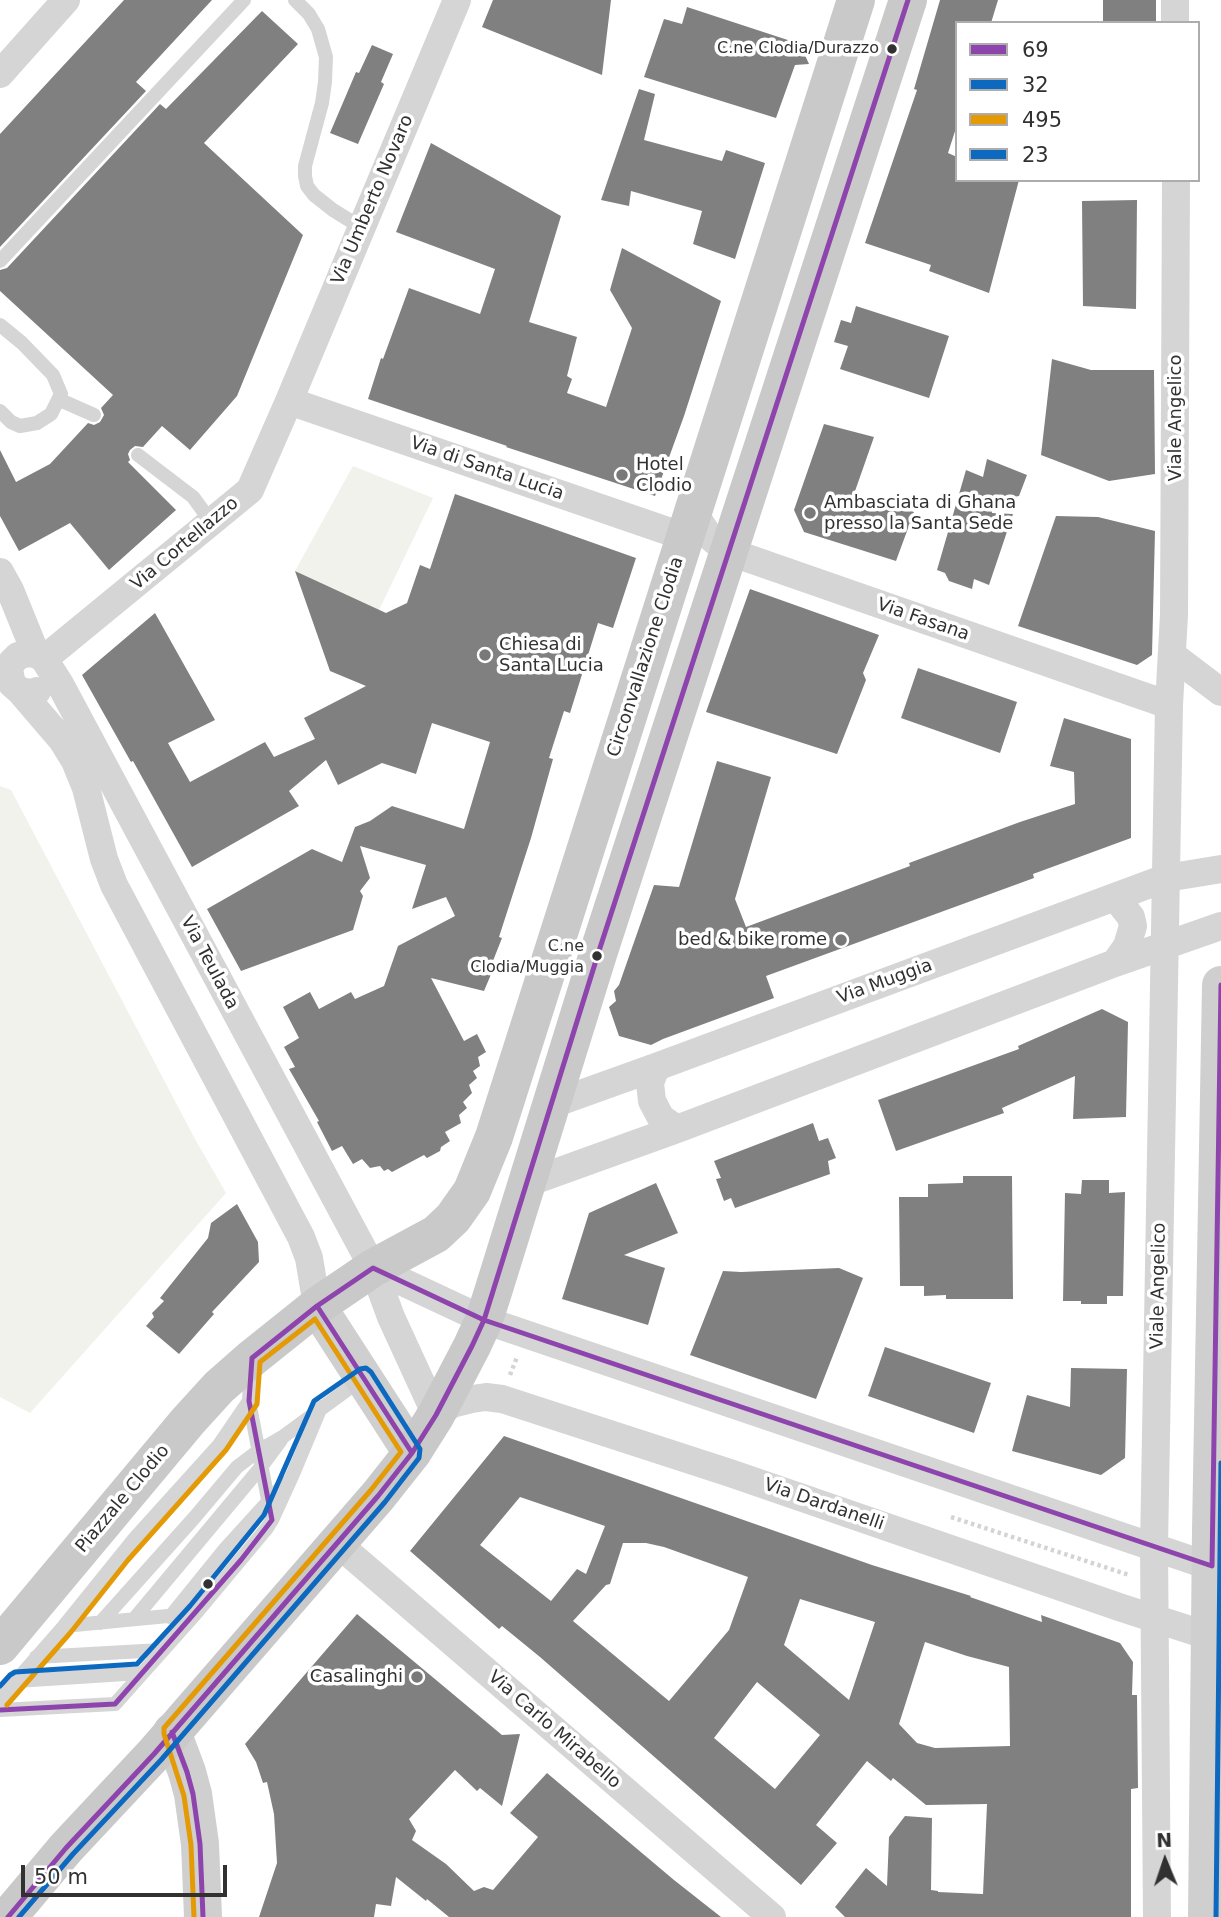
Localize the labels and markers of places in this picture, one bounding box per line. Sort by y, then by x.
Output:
place label: C.ne Clodia/Durazzo [717,39,879,59]
marker: C.ne Clodia/Durazzo [885,42,899,56]
place label: Hotel Clodio [636,454,692,496]
marker: Hotel Clodio [614,467,630,483]
place label: Ambasciata di Ghana presso la Santa Sede [824,492,1016,534]
marker: Ambasciata di Ghana presso la Santa Sede [802,505,818,521]
place label: Chiesa di Santa Lucia [499,634,604,676]
marker: Chiesa di Santa Lucia [477,647,493,663]
place label: bed & bike rome [678,929,827,951]
marker: bed & bike rome [833,932,849,948]
place label: C.ne Clodia/Muggia [470,937,584,975]
marker: C.ne Clodia/Muggia [590,949,604,963]
unlabelled marker [201,1577,215,1591]
place label: Casalinghi [310,1666,403,1688]
marker: Casalinghi [409,1669,425,1685]

